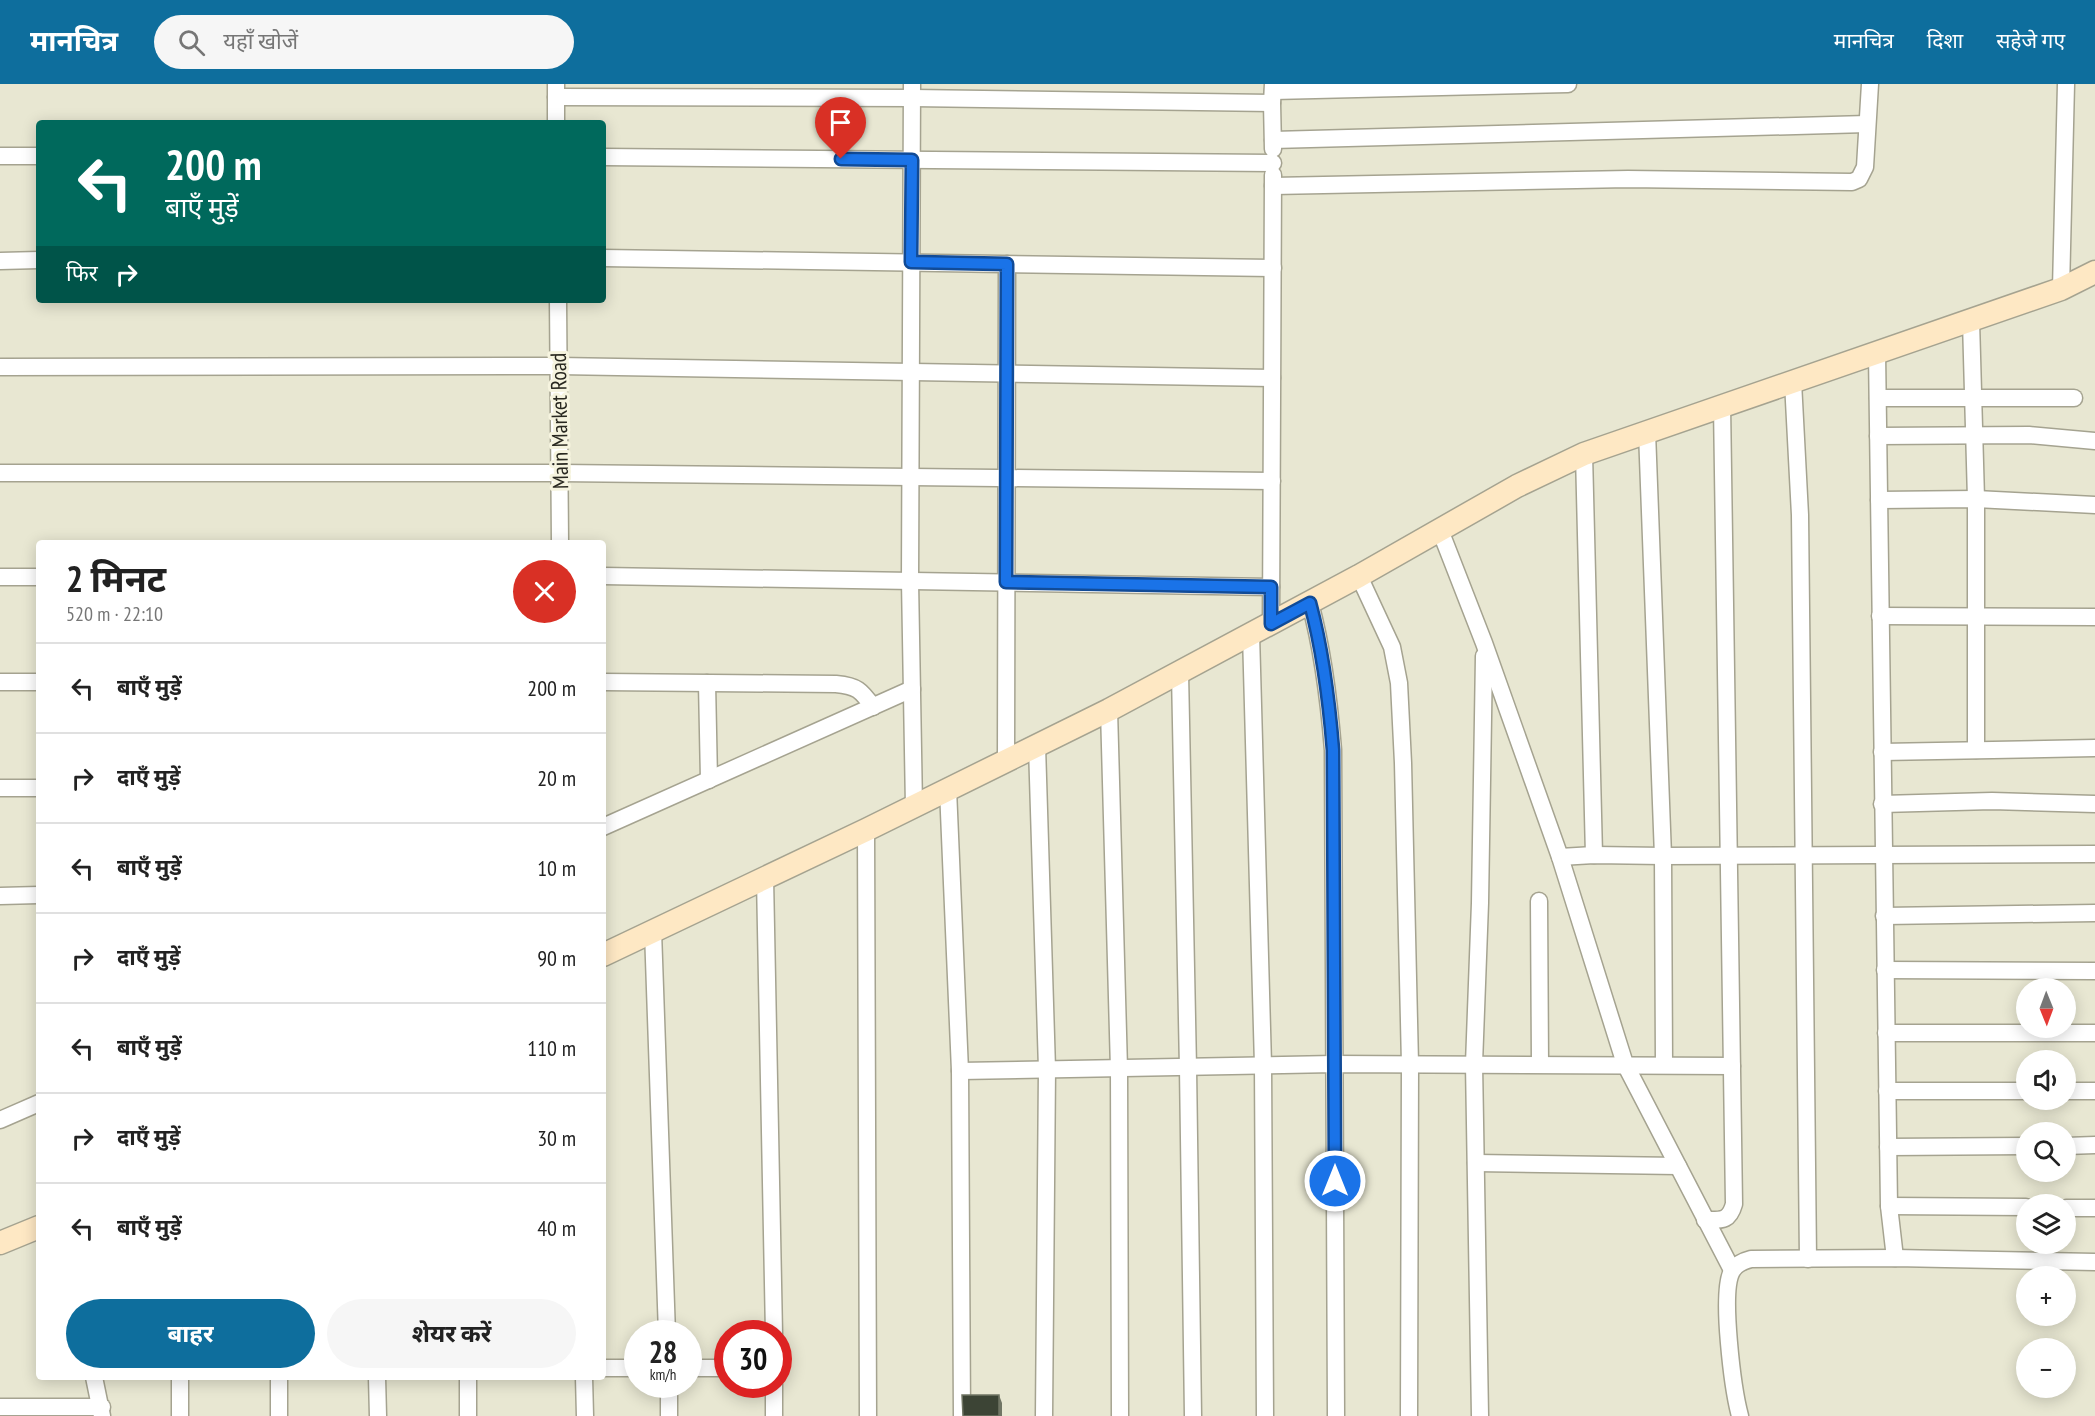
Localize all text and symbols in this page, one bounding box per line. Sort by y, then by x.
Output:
search box [154,15,574,69]
text: मानचित्र [30,22,118,59]
icon: search [175,26,208,59]
text: यहाँ खोजें [223,27,298,55]
text: मानचित्र [1834,27,1894,54]
text: दिशा [1927,27,1963,54]
text: सहेजे गए [1996,27,2065,54]
pin [815,97,866,159]
icon: arrive [824,106,857,139]
text: 200 m [165,137,262,192]
icon: left [66,144,144,222]
text: बाएँ मुड़ें [165,190,239,224]
icon: right [110,258,143,291]
text: फिर [66,259,98,287]
street label: Main Market Road [544,353,574,489]
text: 2 मिनट [66,555,166,602]
button: close [513,560,576,623]
text: 520 m · 22:10 [66,601,163,627]
icon: left [66,672,99,705]
text: बाएँ मुड़ें [117,673,182,701]
text: 200 m [527,674,576,702]
icon: right [66,762,99,795]
text: दाएँ मुड़ें [117,763,181,791]
text: 20 m [537,764,576,792]
icon: left [66,852,99,885]
text: बाएँ मुड़ें [117,853,182,881]
text: 10 m [537,854,576,882]
icon: right [66,942,99,975]
text: दाएँ मुड़ें [117,943,181,971]
text: 90 m [537,944,576,972]
north arrow [2016,978,2076,1038]
map controls [2016,978,2076,1398]
icon: left [66,1032,99,1065]
text: बाएँ मुड़ें [117,1033,182,1061]
text: 110 m [527,1034,576,1062]
button: sound [2016,1050,2076,1110]
icon: right [66,1122,99,1155]
button: search [2016,1122,2076,1182]
text: दाएँ मुड़ें [117,1123,181,1151]
text: 30 m [537,1124,576,1152]
position arrow [1303,1149,1367,1213]
button: layers [2016,1194,2076,1254]
icon: left [66,1212,99,1245]
text: बाएँ मुड़ें [117,1213,182,1241]
text: 40 m [537,1214,576,1242]
button: + [2016,1266,2076,1326]
button: बाहर [66,1299,315,1368]
button: शेयर करें [327,1299,576,1368]
speed limit sign: 30 [714,1320,792,1398]
text: 28 [649,1332,677,1371]
button: − [2016,1338,2076,1398]
text: km/h [650,1365,676,1384]

